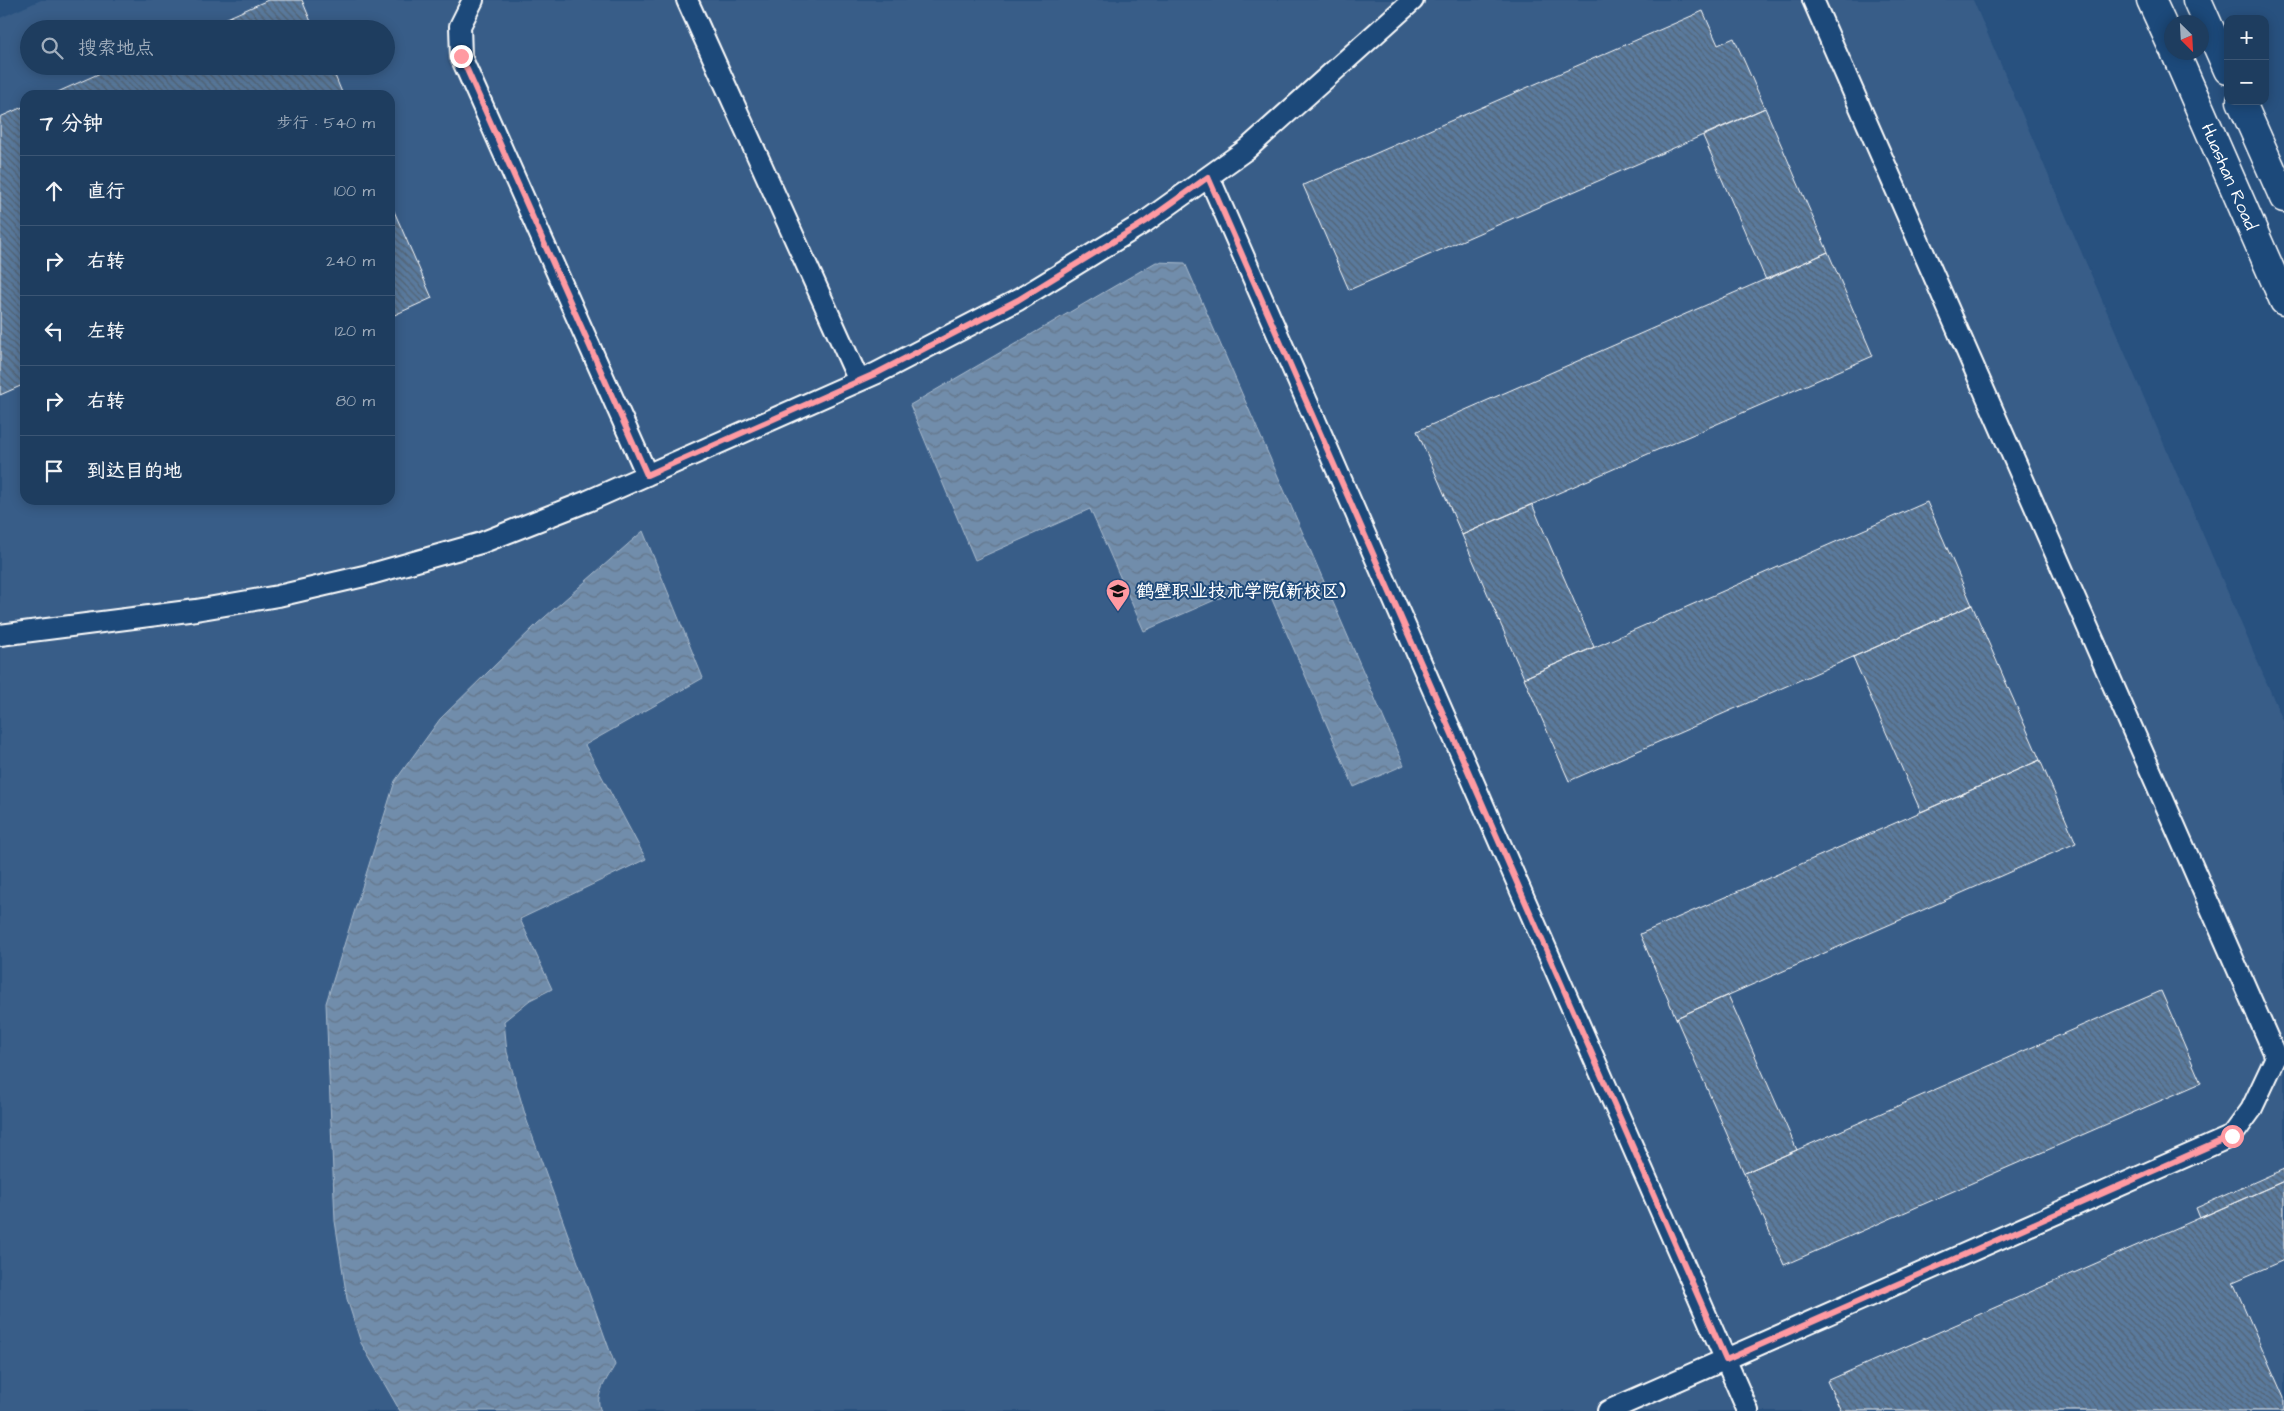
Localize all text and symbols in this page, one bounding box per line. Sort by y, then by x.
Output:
north arrow [2164,15,2209,60]
map controls [2224,15,2269,105]
button: + [2224,15,2269,60]
search box [20,20,395,75]
icon: search [38,34,66,62]
text: 搜索地点 [78,35,154,62]
route end [450,45,473,68]
button: − [2224,60,2269,105]
text: 7 分钟 [40,109,103,138]
text: 步行 · 540 m [277,112,375,134]
street label: Huashan Road [2195,120,2263,234]
icon: ahead [40,177,68,205]
text: 直行 [87,178,125,205]
text: 100 m [334,180,375,202]
icon: right [40,247,68,275]
text: 右转 [87,248,125,275]
text: 240 m [326,250,375,272]
icon: left [40,317,68,345]
text: 左转 [87,318,125,345]
text: 120 m [335,320,375,342]
icon: right [40,387,68,415]
text: 右转 [87,388,125,415]
text: 80 m [336,390,375,412]
icon: arrive [40,457,68,485]
text: 到达目的地 [87,458,182,485]
school or university icon: 鹤壁职业技术学院(新校区) [1105,578,1131,612]
place label: 鹤壁职业技术学院(新校区) [1136,579,1346,604]
route start [2221,1125,2244,1148]

